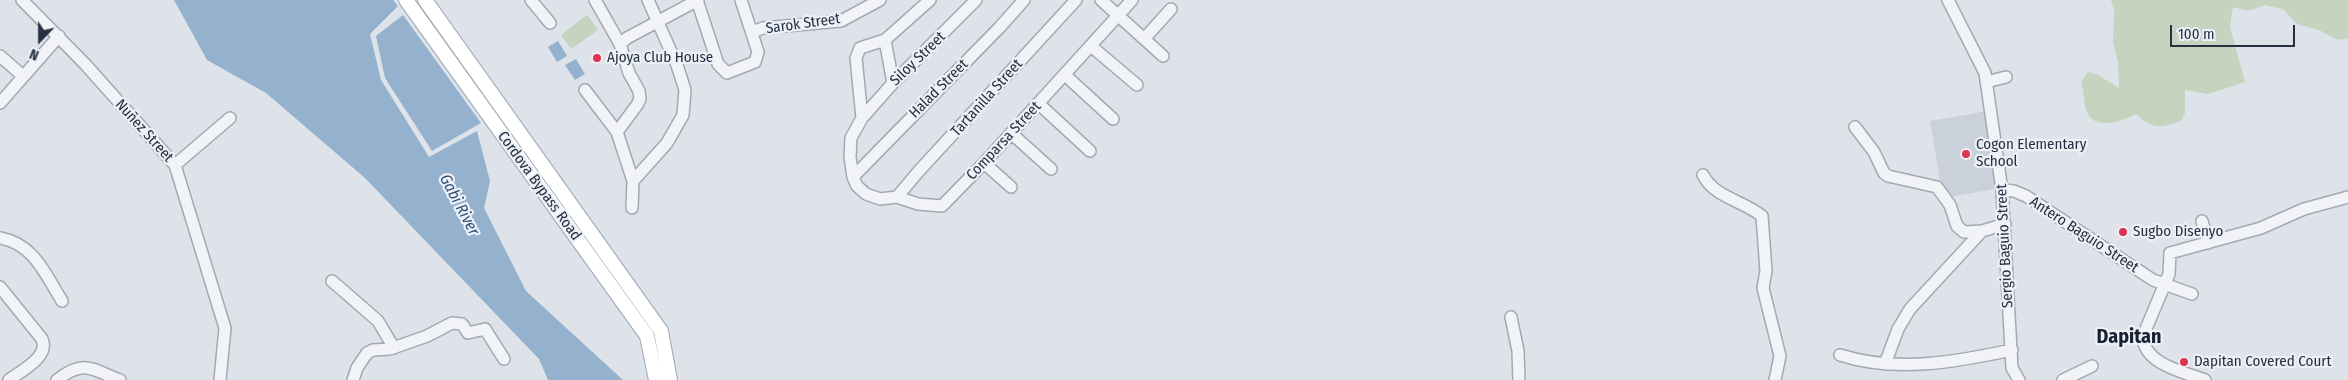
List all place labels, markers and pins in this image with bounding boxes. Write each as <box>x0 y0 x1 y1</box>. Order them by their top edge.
place label: Ajoya Club House <box>607 49 713 67</box>
marker: Ajoya Club House <box>591 52 603 64</box>
place label: Cogon Elementary School <box>1976 136 2086 171</box>
marker: Cogon Elementary School <box>1960 148 1972 160</box>
place label: Sugbo Disenyo <box>2133 223 2223 241</box>
marker: Sugbo Disenyo <box>2117 226 2129 238</box>
place label: Dapitan Covered Court <box>2194 353 2331 371</box>
marker: Dapitan Covered Court <box>2178 356 2190 368</box>

